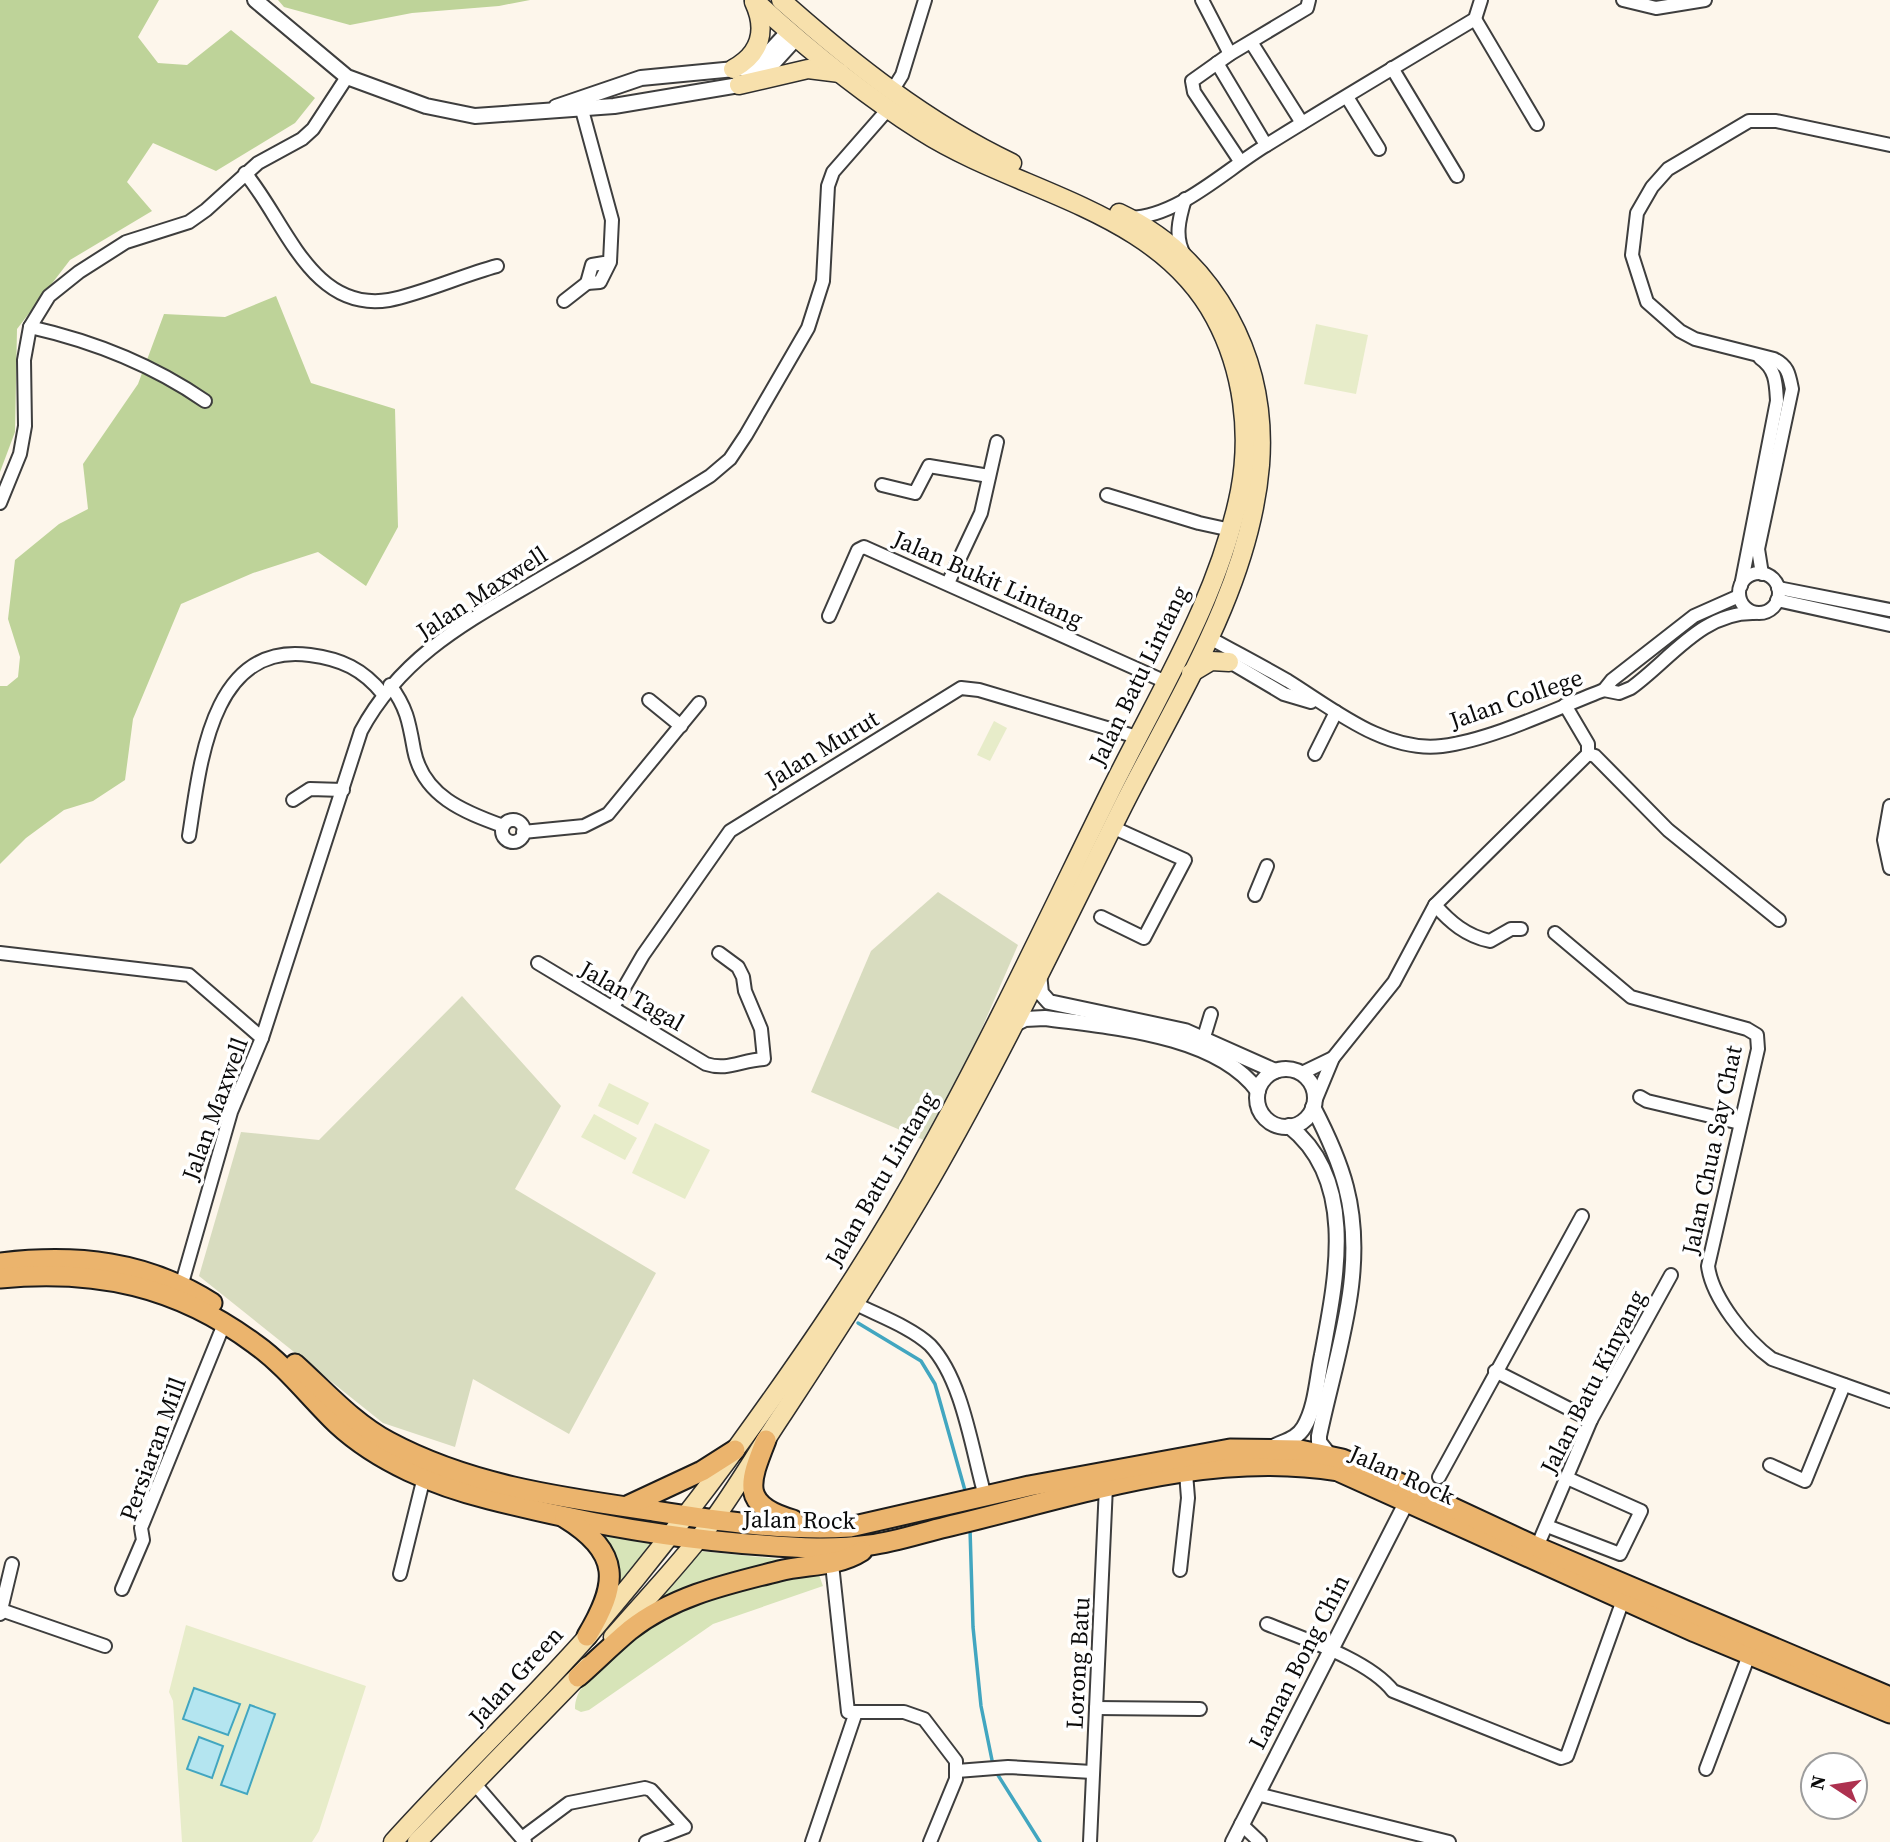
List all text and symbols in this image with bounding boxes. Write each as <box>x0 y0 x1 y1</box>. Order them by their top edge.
street label: Jalan Bukit Lintang <box>887 521 1088 635</box>
street label: Jalan Maxwell <box>409 538 554 648</box>
street label: Jalan Batu Lintang <box>1080 580 1197 773</box>
street label: Jalan College <box>1444 660 1587 737</box>
street label: Jalan Murut <box>758 702 885 796</box>
street label: Jalan Tagal <box>573 952 691 1039</box>
street label: Jalan Maxwell <box>173 1033 256 1186</box>
street label: Jalan Chua Say Chat <box>1673 1042 1750 1258</box>
street label: Jalan Batu Lintang <box>816 1085 944 1273</box>
street label: Jalan Batu Kinyang <box>1531 1284 1653 1480</box>
street label: Persiaran Mill <box>111 1372 194 1525</box>
street label: Jalan Rock <box>1343 1436 1461 1513</box>
street label: Jalan Rock <box>741 1502 857 1537</box>
street label: Laman Bong Chin <box>1240 1569 1357 1755</box>
street label: Lorong Batu <box>1058 1596 1097 1730</box>
street label: Jalan Green <box>460 1619 570 1733</box>
north arrow <box>1799 1751 1869 1821</box>
text: N <box>1803 1773 1832 1792</box>

